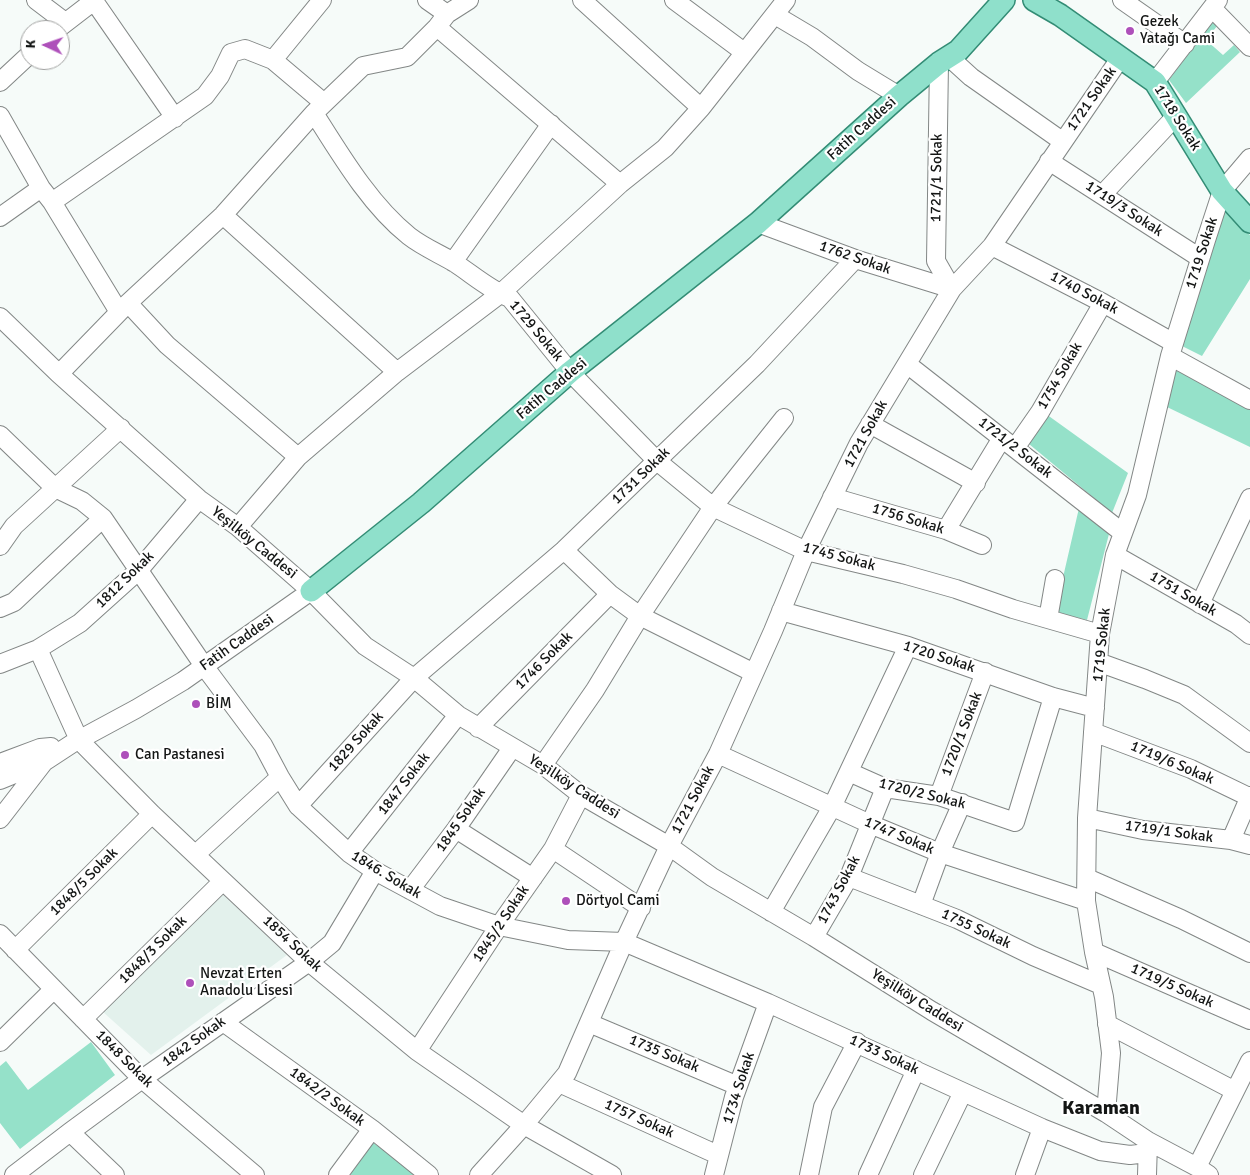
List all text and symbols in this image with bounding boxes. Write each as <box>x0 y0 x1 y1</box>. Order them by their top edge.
place label: Gezek Yatağı Cami <box>1140 13 1215 48</box>
north arrow <box>20 20 70 70</box>
marker: Gezek Yatağı Cami <box>1124 25 1136 37</box>
text: K <box>22 39 39 49</box>
street label: 1721 Sokak <box>1063 63 1121 135</box>
street label: 1718 Sokak <box>1150 82 1204 154</box>
street label: Fatih Caddesi <box>824 93 900 165</box>
street label: 1721/1 Sokak <box>927 133 947 223</box>
street label: 1719/3 Sokak <box>1082 177 1166 241</box>
street label: 1719 Sokak <box>1182 215 1222 291</box>
street label: 1762 Sokak <box>817 237 893 279</box>
street label: 1740 Sokak <box>1047 268 1121 318</box>
street label: 1729 Sokak <box>505 297 567 365</box>
street label: 1754 Sokak <box>1034 339 1086 413</box>
street label: Fatih Caddesi <box>513 354 591 424</box>
street label: 1721 Sokak <box>840 397 892 471</box>
street label: 1721/2 Sokak <box>974 414 1056 482</box>
street label: 1731 Sokak <box>608 444 674 508</box>
street label: 1756 Sokak <box>870 500 946 538</box>
street label: Yeşilköy Caddesi <box>208 503 300 583</box>
street label: 1745 Sokak <box>801 539 877 575</box>
street label: 1812 Sokak <box>92 548 158 612</box>
street label: 1751 Sokak <box>1146 568 1220 620</box>
street label: 1719 Sokak <box>1089 607 1115 683</box>
street label: Fatih Caddesi <box>197 611 277 675</box>
street label: 1746 Sokak <box>511 628 577 694</box>
street label: 1720 Sokak <box>901 637 977 677</box>
street label: 1720/1 Sokak <box>938 689 986 779</box>
place label: BİM <box>206 695 232 713</box>
marker: BİM <box>190 698 202 710</box>
street label: 1829 Sokak <box>324 708 388 776</box>
street label: 1719/6 Sokak <box>1128 737 1216 789</box>
place label: Can Pastanesi <box>135 746 225 764</box>
marker: Can Pastanesi <box>119 749 131 761</box>
street label: 1847 Sokak <box>374 749 434 819</box>
street label: Yeşilköy Caddesi <box>525 751 623 823</box>
street label: 1721 Sokak <box>668 763 718 837</box>
street label: 1720/2 Sokak <box>877 775 967 813</box>
street label: 1845 Sokak <box>432 784 490 856</box>
street label: 1747 Sokak <box>861 813 937 859</box>
street label: 1719/1 Sokak <box>1124 817 1214 847</box>
street label: 1848/5 Sokak <box>46 844 122 920</box>
street label: 1846. Sokak <box>348 847 424 903</box>
street label: 1743 Sokak <box>814 853 864 927</box>
street label: 1845/2 Sokak <box>469 882 533 966</box>
place label: Dörtyol Cami <box>576 892 660 910</box>
marker: Dörtyol Cami <box>560 895 572 907</box>
street label: 1755 Sokak <box>938 905 1014 953</box>
street label: 1848/3 Sokak <box>115 912 191 988</box>
street label: 1854 Sokak <box>259 912 325 976</box>
street label: 1719/5 Sokak <box>1128 960 1216 1012</box>
place label: Nevzat Erten Anadolu Lisesi <box>200 965 293 1000</box>
street label: Yeşilköy Caddesi <box>868 966 966 1036</box>
marker: Nevzat Erten Anadolu Lisesi <box>184 977 196 989</box>
street label: 1842 Sokak <box>159 1013 229 1071</box>
street label: 1848 Sokak <box>91 1026 157 1092</box>
street label: 1735 Sokak <box>626 1031 702 1077</box>
street label: 1733 Sokak <box>846 1031 922 1079</box>
street label: 1734 Sokak <box>719 1050 759 1126</box>
street label: 1842/2 Sokak <box>286 1064 368 1130</box>
street label: 1757 Sokak <box>601 1096 677 1142</box>
district label: Karaman <box>1062 1097 1140 1121</box>

